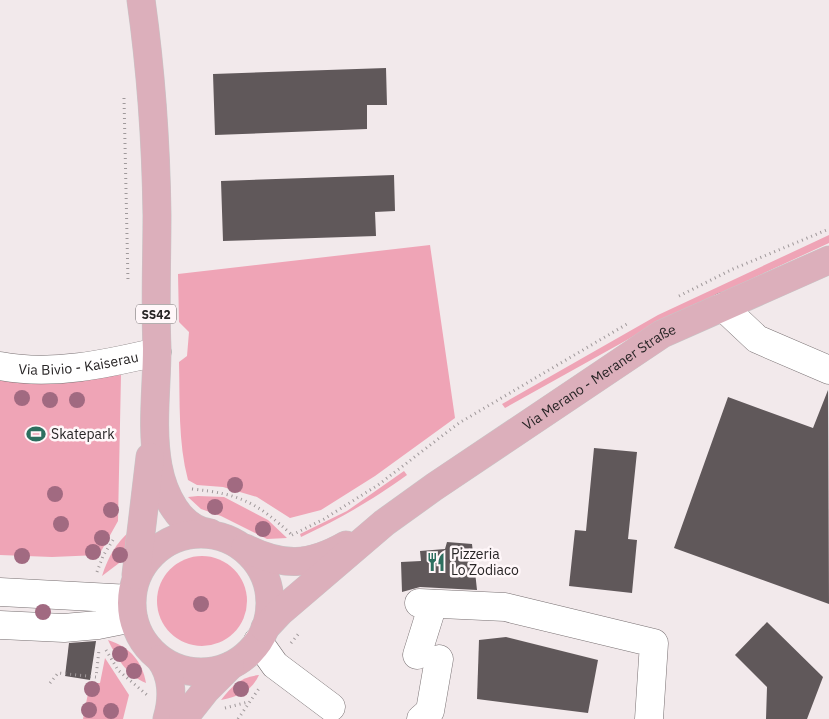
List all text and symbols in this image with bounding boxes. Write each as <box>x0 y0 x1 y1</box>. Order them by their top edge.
road number: SS42 <box>136 304 176 324</box>
street label: Via Merano - Meraner Straße <box>519 320 679 434</box>
street label: Via Bivio - Kaiserau <box>18 348 140 379</box>
sports icon: Skatepark <box>25 423 47 445</box>
place label: Skatepark <box>51 425 115 443</box>
place label: Pizzeria Lo Zodiaco <box>451 545 519 579</box>
restaurant icon: Pizzeria Lo Zodiaco <box>425 551 447 573</box>

